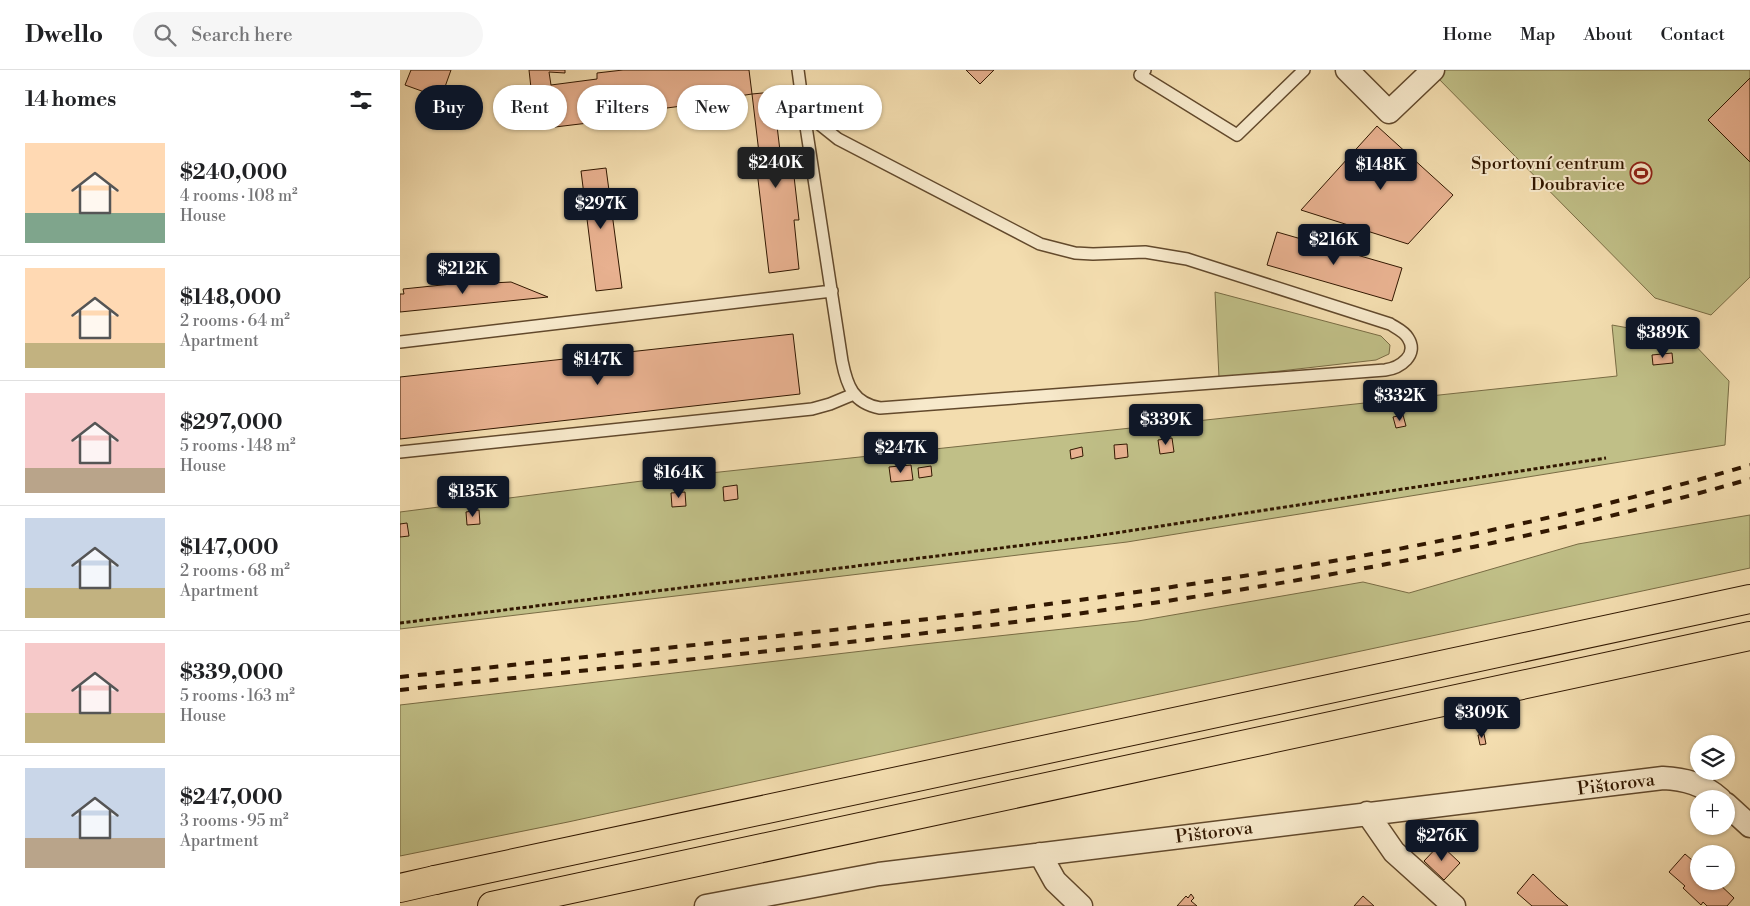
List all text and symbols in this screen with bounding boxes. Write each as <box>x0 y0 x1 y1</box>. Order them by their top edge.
search box <box>133 12 483 57</box>
text: Dwello <box>25 20 103 50</box>
icon: search <box>151 21 179 49</box>
text: Search here <box>191 23 293 47</box>
text: Home <box>1443 23 1492 46</box>
text: Map <box>1520 23 1556 46</box>
text: About <box>1584 23 1633 46</box>
text: Contact <box>1661 23 1725 46</box>
chip: Buy <box>415 85 483 130</box>
chip: Rent <box>493 85 567 130</box>
chip: Filters <box>577 85 667 130</box>
chip: New <box>677 85 748 130</box>
chip: Apartment <box>758 85 882 130</box>
icon: filters <box>347 86 375 114</box>
text: 14 homes <box>25 87 116 113</box>
pin: $240K <box>741 146 811 189</box>
pin: $148K <box>1346 148 1416 191</box>
place label: Sportovní centrum Doubravice <box>1471 152 1625 196</box>
text: $240K <box>749 153 803 173</box>
text: $148K <box>1356 155 1406 175</box>
text: $240,000 <box>180 160 287 186</box>
sports icon: Sportovní centrum Doubravice <box>1629 161 1653 185</box>
icon: home <box>65 163 125 223</box>
text: 4 rooms · 108 m² <box>180 186 298 206</box>
pin: $297K <box>566 188 636 230</box>
text: $297K <box>575 194 627 214</box>
text: House <box>180 206 226 226</box>
pin: $216K <box>1299 224 1369 266</box>
text: $216K <box>1309 230 1359 250</box>
pin: $212K <box>428 252 498 295</box>
text: $212K <box>438 259 488 279</box>
text: $148,000 <box>180 285 281 311</box>
icon: home <box>65 288 125 348</box>
text: 2 rooms · 64 m² <box>180 311 290 331</box>
pin: $389K <box>1628 316 1698 359</box>
text: $389K <box>1637 323 1689 343</box>
text: Apartment <box>180 331 259 351</box>
pin: $147K <box>563 344 633 386</box>
text: $147K <box>574 350 622 370</box>
pin: $332K <box>1365 380 1435 422</box>
text: $332K <box>1374 386 1426 406</box>
pin: $339K <box>1131 404 1201 446</box>
text: $297,000 <box>180 410 282 436</box>
text: $339K <box>1140 410 1192 430</box>
icon: home <box>65 413 125 473</box>
pin: $247K <box>866 432 936 474</box>
text: 5 rooms · 148 m² <box>180 436 296 456</box>
text: $247K <box>875 438 927 458</box>
text: House <box>180 456 226 476</box>
pin: $164K <box>644 456 714 499</box>
text: $164K <box>654 463 704 483</box>
pin: $135K <box>438 476 508 518</box>
text: $135K <box>448 482 498 502</box>
text: $147,000 <box>180 535 278 561</box>
icon: home <box>65 538 125 598</box>
text: 2 rooms · 68 m² <box>180 561 290 581</box>
text: Apartment <box>180 581 259 601</box>
text: $339,000 <box>180 660 283 686</box>
icon: home <box>65 663 125 723</box>
text: 5 rooms · 163 m² <box>180 686 295 706</box>
pin: $309K <box>1447 696 1517 739</box>
text: $309K <box>1455 703 1509 723</box>
text: House <box>180 706 226 726</box>
map controls <box>1690 735 1735 890</box>
button: layers <box>1690 735 1735 780</box>
street label: Pištorova <box>1576 768 1657 801</box>
text: $247,000 <box>180 785 283 811</box>
icon: home <box>65 788 125 848</box>
button: + <box>1690 790 1735 835</box>
text: 3 rooms · 95 m² <box>180 811 289 831</box>
street label: Pištorova <box>1174 816 1255 849</box>
pin: $276K <box>1407 820 1477 862</box>
text: $276K <box>1416 826 1468 846</box>
text: Apartment <box>180 831 259 851</box>
button: − <box>1690 845 1735 890</box>

